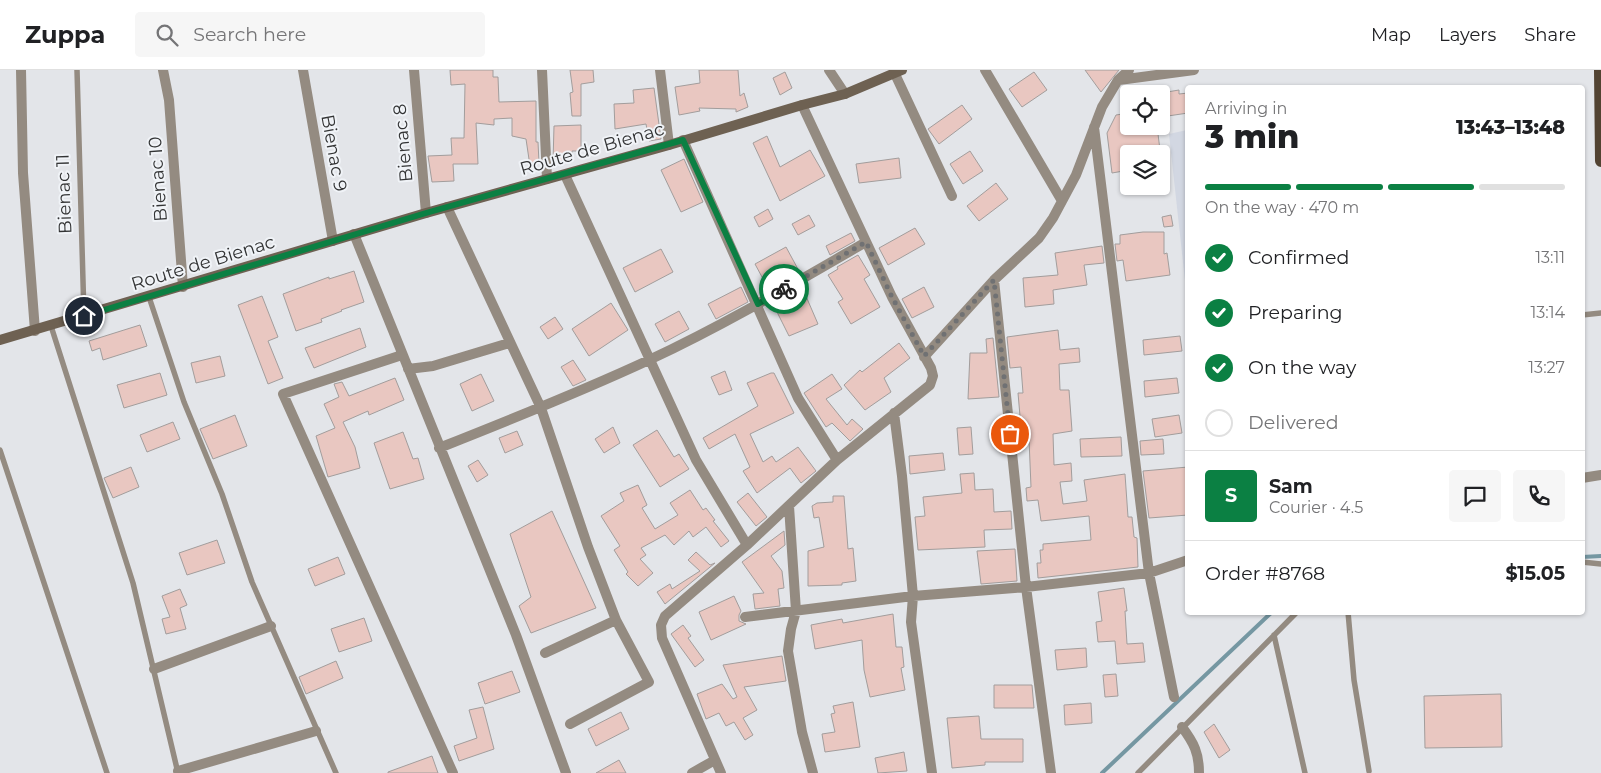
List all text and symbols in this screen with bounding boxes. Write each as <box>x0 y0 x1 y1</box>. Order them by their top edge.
search box <box>135 12 485 57</box>
text: Zuppa <box>25 20 105 49</box>
icon: search <box>153 21 181 49</box>
text: Search here <box>193 23 306 46</box>
text: Map <box>1371 24 1411 46</box>
text: Layers <box>1439 24 1496 46</box>
text: Share <box>1524 24 1576 46</box>
map controls <box>1120 85 1170 195</box>
button: locate <box>1120 85 1170 135</box>
text: Arriving in <box>1205 99 1287 118</box>
street label: Bienac 8 <box>389 103 417 183</box>
street label: Bienac 9 <box>316 113 352 193</box>
text: 13:43–13:48 <box>1456 116 1565 139</box>
text: 3 min <box>1205 117 1299 156</box>
street label: Route de Bienac <box>517 118 667 180</box>
street label: Bienac 10 <box>144 136 172 222</box>
button: layers <box>1120 145 1170 195</box>
street label: Bienac 11 <box>52 154 76 234</box>
text: On the way · 470 m <box>1205 198 1359 217</box>
street label: Route de Bienac <box>129 231 277 295</box>
icon: check <box>1205 244 1233 272</box>
text: Confirmed <box>1248 246 1349 269</box>
text: 13:11 <box>1535 248 1565 267</box>
courier <box>759 264 809 314</box>
icon: bike <box>770 275 798 303</box>
pin <box>63 295 105 337</box>
icon: check <box>1205 299 1233 327</box>
text: Preparing <box>1248 301 1343 324</box>
icon: home <box>70 302 98 330</box>
text: 13:14 <box>1530 303 1565 322</box>
icon: check <box>1205 354 1233 382</box>
text: On the way <box>1248 356 1356 379</box>
text: 13:27 <box>1528 358 1565 377</box>
text: Delivered <box>1248 411 1339 434</box>
pin <box>989 413 1031 455</box>
icon: bag <box>996 420 1024 448</box>
button: chat <box>1449 470 1501 522</box>
button: phone <box>1513 470 1565 522</box>
text: Sam <box>1269 475 1313 498</box>
text: S <box>1225 484 1237 507</box>
text: Courier · 4.5 <box>1269 498 1363 517</box>
text: Order #8768 <box>1205 562 1325 585</box>
text: $15.05 <box>1505 562 1565 585</box>

